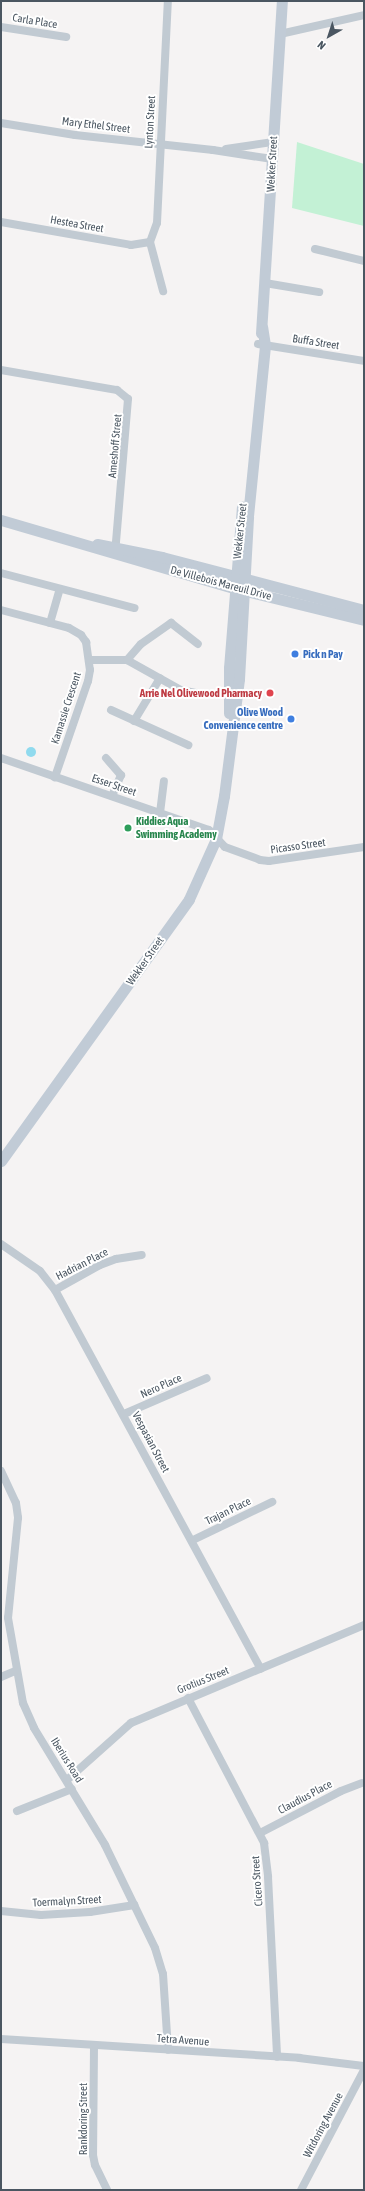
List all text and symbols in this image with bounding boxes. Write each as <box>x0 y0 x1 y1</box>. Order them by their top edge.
street label: Carla Place <box>12 11 58 31</box>
north arrow <box>309 16 349 56</box>
text: N <box>315 39 328 52</box>
street label: Lynton Street <box>142 95 158 149</box>
street label: Mary Ethel Street <box>61 114 131 136</box>
street label: Wekker Street <box>264 136 280 192</box>
street label: Hestea Street <box>49 213 105 235</box>
street label: Buffa Street <box>292 332 340 352</box>
street label: Ameshoff Street <box>106 413 124 479</box>
street label: Wekker Street <box>231 502 249 560</box>
street label: De Villebois Mareuil Drive <box>169 563 273 603</box>
place label: Pick n Pay <box>303 647 343 661</box>
marker: Pick n Pay <box>290 649 300 659</box>
street label: Kamassie Crescent <box>48 670 84 746</box>
place label: Arrie Nel Olivewood Pharmacy <box>140 686 262 700</box>
marker: Arrie Nel Olivewood Pharmacy <box>265 688 275 698</box>
place label: Olive Wood Convenience centre <box>204 706 283 732</box>
marker: Olive Wood Convenience centre <box>286 714 296 724</box>
street label: Esser Street <box>90 771 138 799</box>
place label: Kiddies Aqua Swimming Academy <box>136 815 217 841</box>
marker: Kiddies Aqua Swimming Academy <box>123 823 133 833</box>
street label: Picasso Street <box>270 836 326 856</box>
street label: Wekker Street <box>124 934 166 988</box>
street label: Hadrian Place <box>54 1245 110 1283</box>
street label: Nero Place <box>138 1371 184 1401</box>
street label: Vespasian Street <box>129 1409 173 1475</box>
street label: Trajan Place <box>203 1494 253 1528</box>
street label: Grotius Street <box>175 1664 231 1696</box>
street label: Iberius Road <box>48 1735 86 1785</box>
street label: Claudius Place <box>276 1777 334 1817</box>
street label: Cicero Street <box>249 1855 265 1907</box>
street label: Toermalyn Street <box>32 1893 102 1909</box>
street label: Tetra Avenue <box>156 2032 210 2048</box>
street label: Rankdoring Street <box>76 2083 90 2155</box>
street label: Witdoring Avenue <box>300 2090 346 2160</box>

